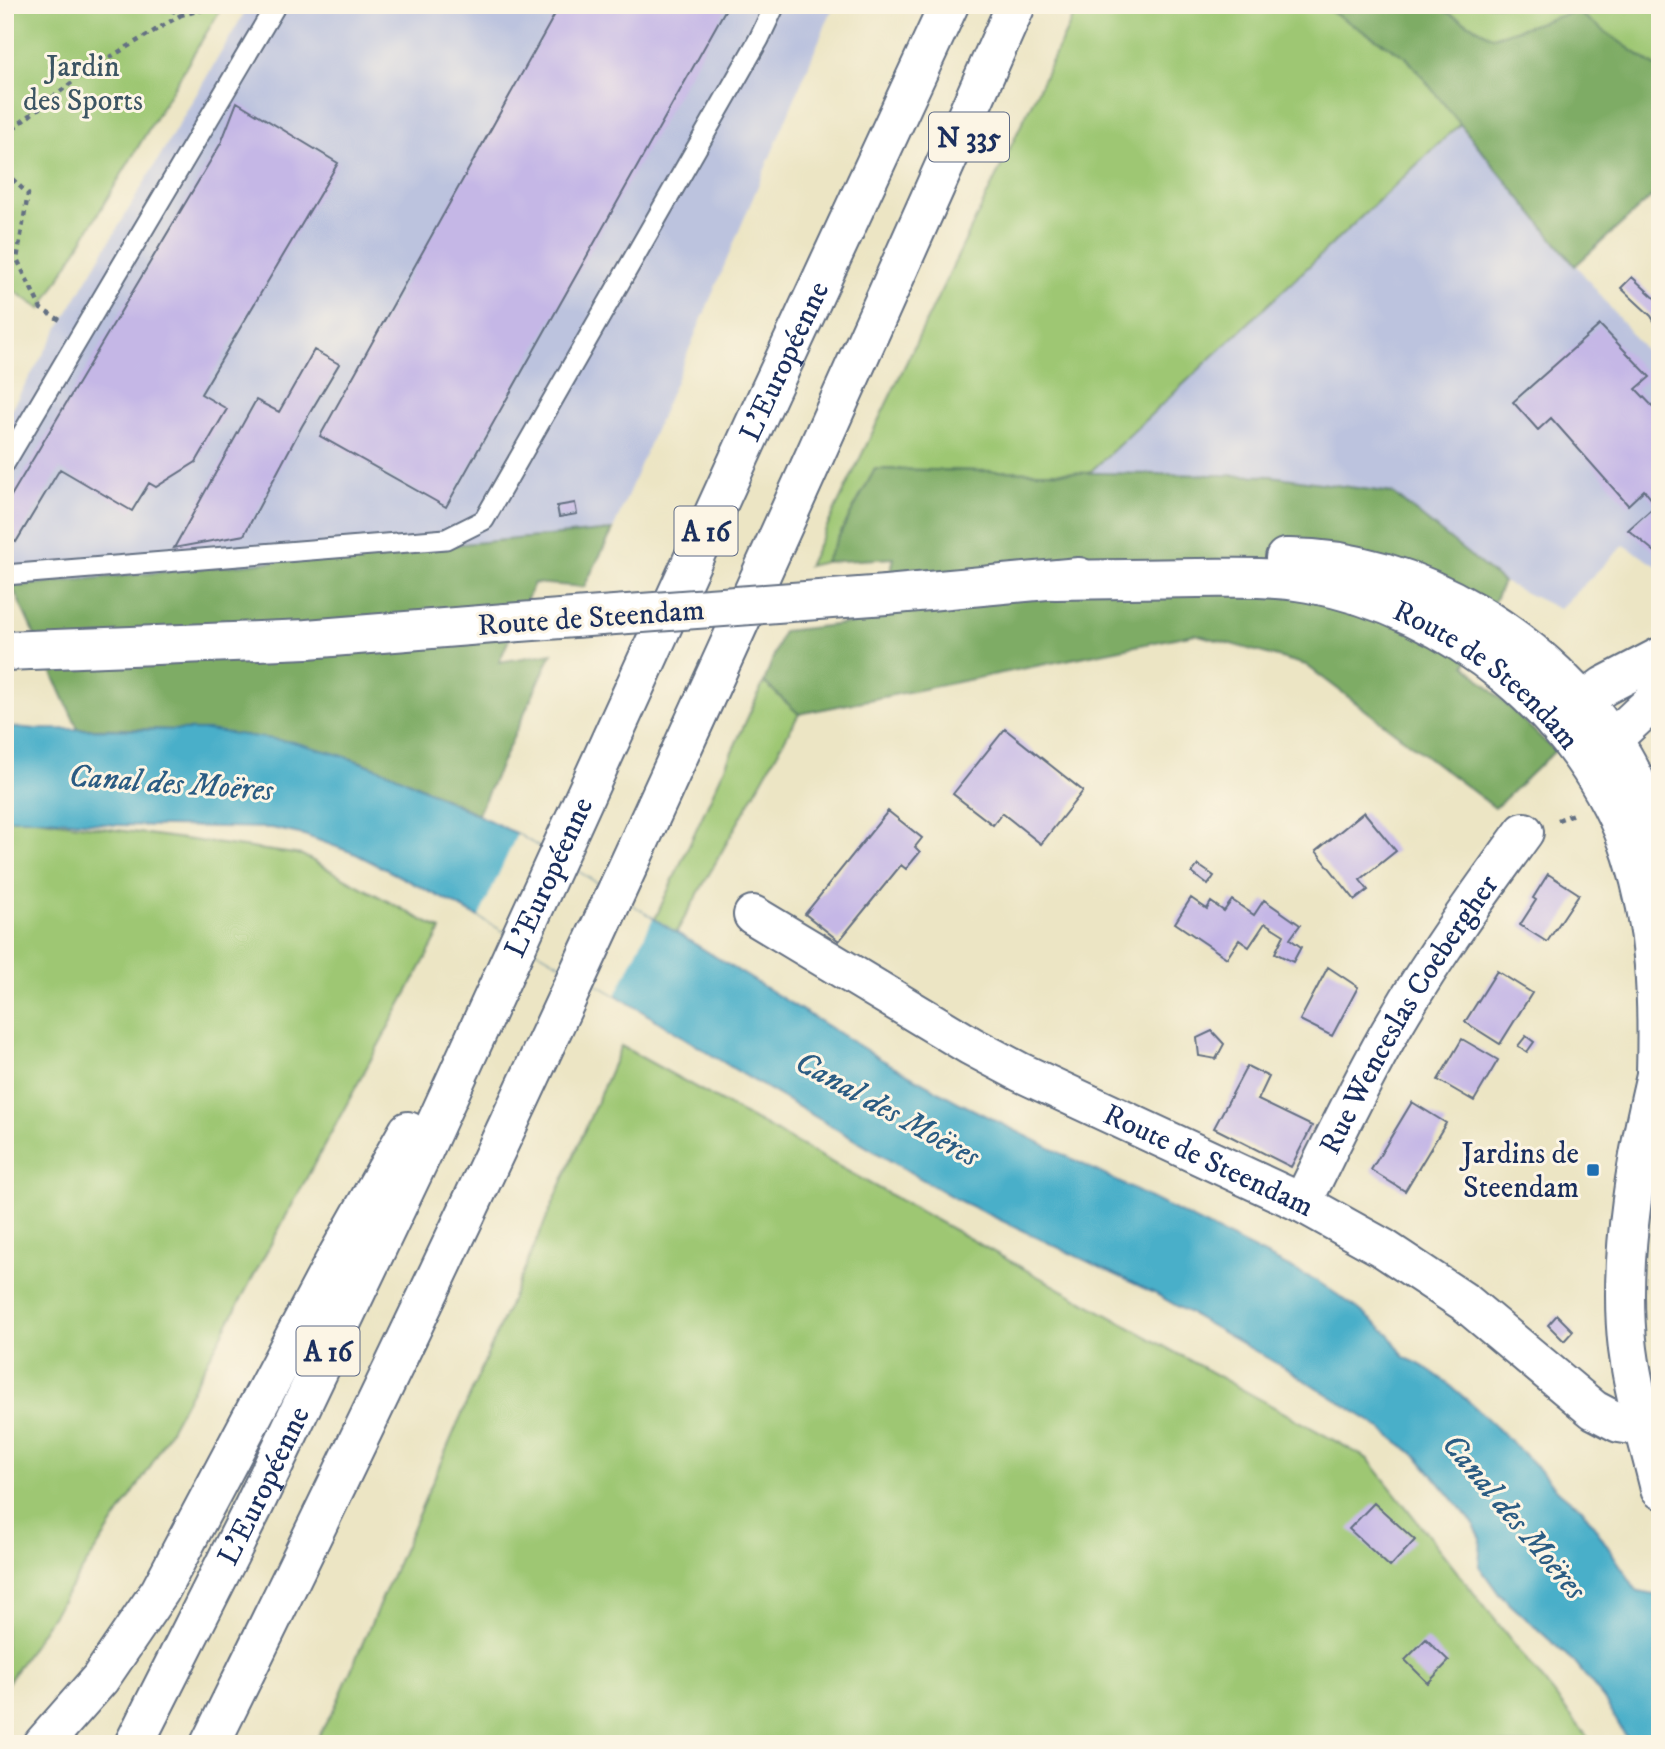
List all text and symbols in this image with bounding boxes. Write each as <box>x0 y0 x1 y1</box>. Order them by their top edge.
park label: Jardin des Sports <box>23 49 143 120</box>
road number: N 335 <box>929 113 1009 162</box>
street label: L'Européenne <box>732 276 838 448</box>
road number: A 16 <box>674 506 738 556</box>
street label: Route de Steendam <box>476 592 706 645</box>
street label: Route de Steendam <box>1387 593 1587 758</box>
water label: Canal des Moëres <box>67 757 276 811</box>
street label: L'Européenne <box>497 792 602 964</box>
street label: Rue Wenceslas Coebergher <box>1312 868 1507 1161</box>
water label: Canal des Moëres <box>788 1043 987 1178</box>
street label: Route de Steendam <box>1097 1096 1319 1226</box>
place label: Jardins de Steendam <box>1459 1136 1579 1207</box>
marker: Jardins de Steendam <box>1585 1162 1601 1178</box>
road number: A 16 <box>296 1326 360 1376</box>
street label: L'Européenne <box>210 1401 319 1572</box>
water label: Canal des Moëres <box>1432 1426 1595 1610</box>

